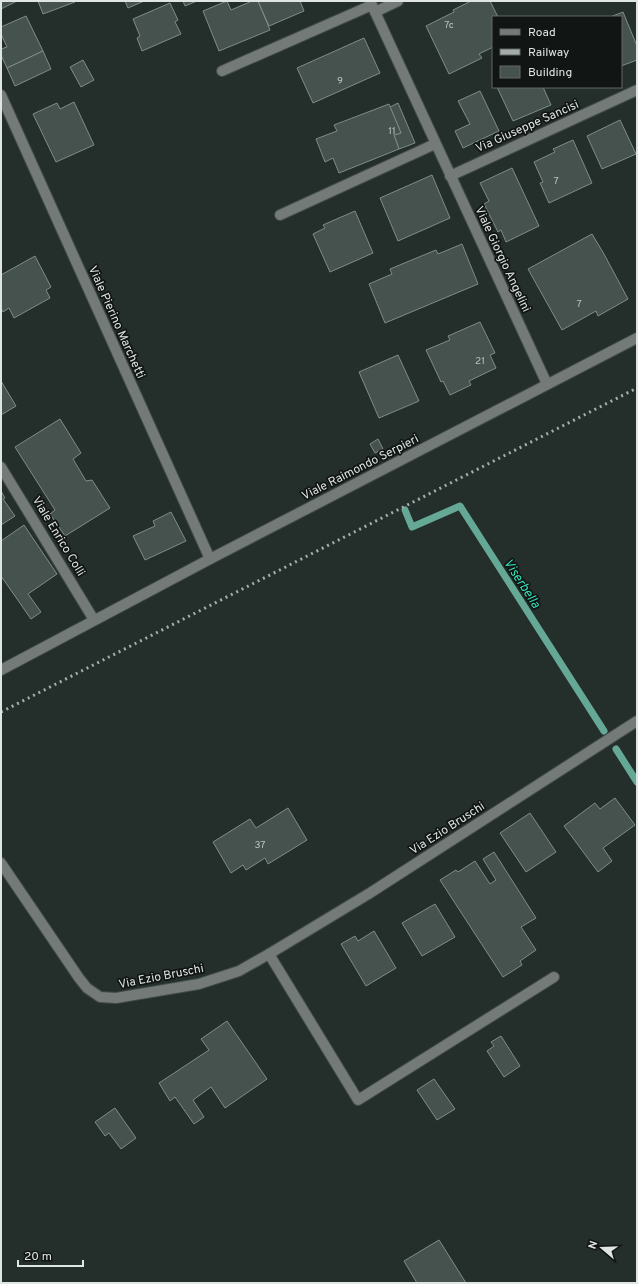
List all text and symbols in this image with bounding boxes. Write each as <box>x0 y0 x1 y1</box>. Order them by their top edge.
legend <box>492 16 622 88</box>
house number: 7c <box>444 19 454 32</box>
text: Road <box>528 25 556 41</box>
text: Railway <box>528 45 569 61</box>
text: Building <box>528 65 572 81</box>
house number: 9 <box>337 75 343 88</box>
street label: Via Giuseppe Sancisi <box>473 97 582 157</box>
house number: 11 <box>388 125 396 138</box>
house number: 7 <box>553 175 559 188</box>
street label: Viale Giorgio Angelini <box>471 204 534 315</box>
street label: Viale Pierino Marchetti <box>84 263 148 381</box>
house number: 7 <box>576 298 582 311</box>
house number: 21 <box>475 355 485 368</box>
street label: Viale Raimondo Serpieri <box>299 431 422 504</box>
street label: Viale Enrico Colli <box>28 493 88 580</box>
water label: Viserbella <box>499 556 543 612</box>
street label: Via Ezio Bruschi <box>407 799 488 859</box>
house number: 37 <box>254 839 266 852</box>
street label: Via Ezio Bruschi <box>117 961 205 993</box>
north arrow <box>582 1228 622 1268</box>
text: N <box>586 1239 601 1251</box>
scale bar <box>18 1242 83 1268</box>
text: 20 m <box>24 1249 52 1265</box>

